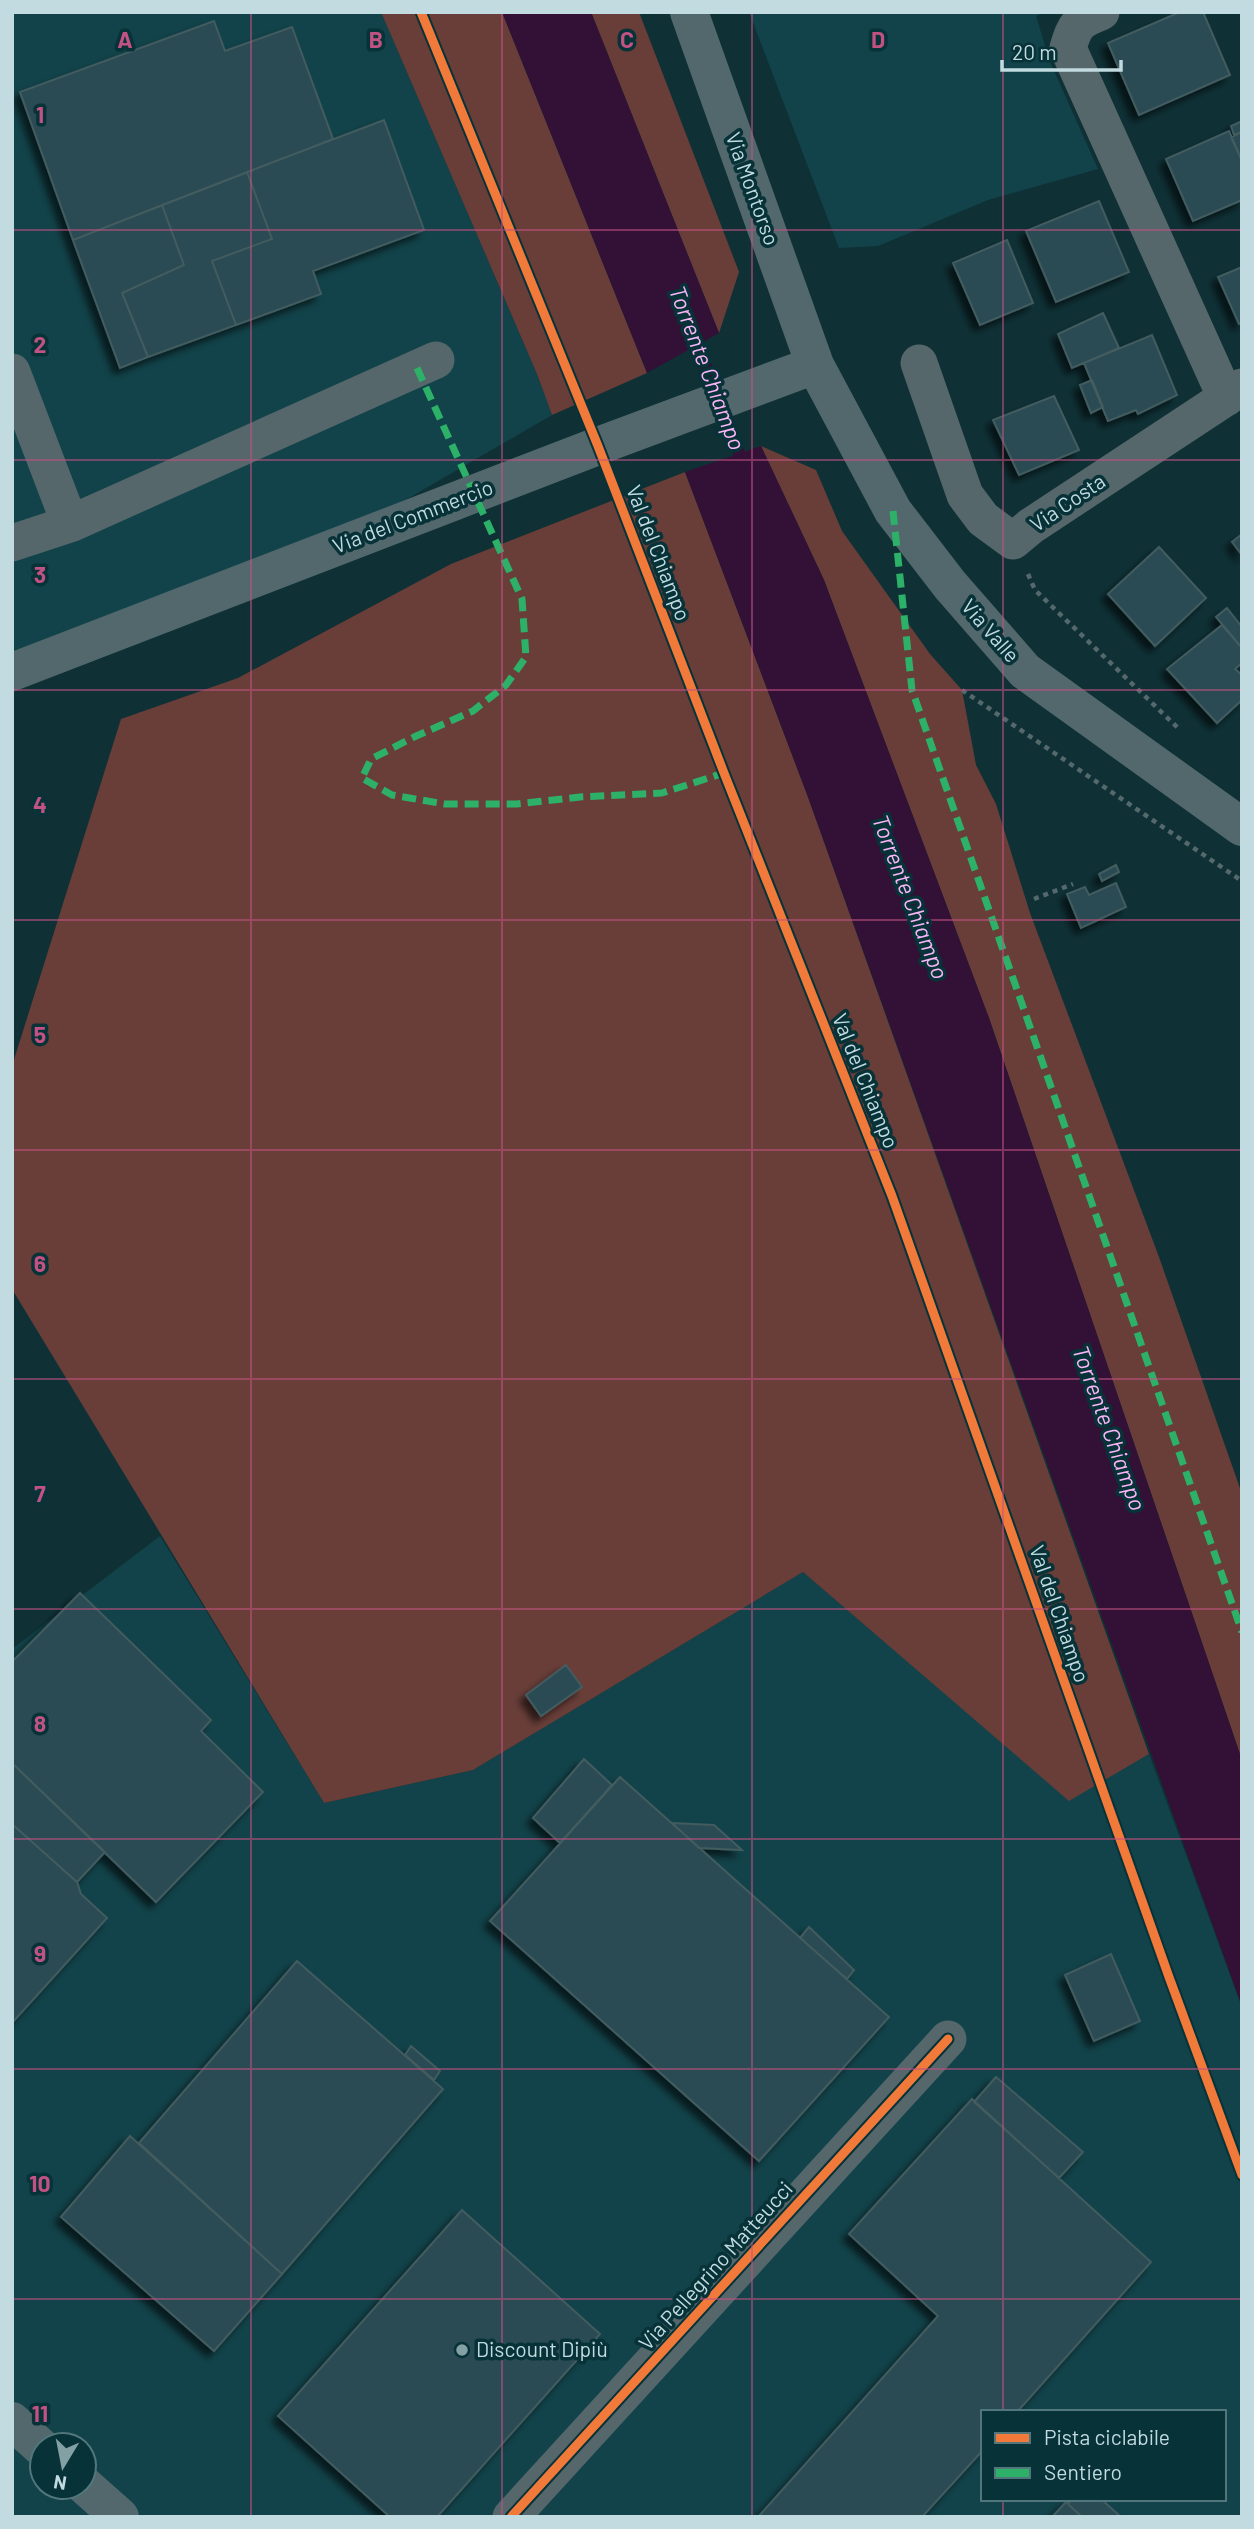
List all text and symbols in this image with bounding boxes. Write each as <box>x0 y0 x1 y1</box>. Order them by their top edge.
text: A <box>117 25 133 53</box>
text: B <box>369 25 383 53</box>
text: C <box>620 25 634 53</box>
text: D <box>871 25 885 53</box>
scale bar <box>1002 28 1121 72</box>
text: 20 m <box>1012 39 1057 64</box>
text: 1 <box>36 100 44 128</box>
street label: Via Montorso <box>721 129 785 248</box>
water label: Torrente Chiampo <box>664 282 752 454</box>
text: 2 <box>34 330 46 358</box>
street label: Via Costa <box>1025 468 1110 536</box>
street label: Via del Commercio <box>329 474 496 558</box>
street label: Val del Chiampo <box>622 481 697 624</box>
text: 3 <box>34 560 46 588</box>
street label: Via Valle <box>957 593 1025 667</box>
text: 4 <box>33 790 47 818</box>
water label: Torrente Chiampo <box>867 811 955 983</box>
street label: Val del Chiampo <box>828 1009 905 1152</box>
text: 5 <box>34 1020 46 1048</box>
text: 6 <box>34 1249 46 1277</box>
water label: Torrente Chiampo <box>1067 1341 1153 1514</box>
text: 7 <box>34 1479 46 1507</box>
street label: Val del Chiampo <box>1025 1542 1096 1685</box>
text: 8 <box>34 1709 46 1737</box>
text: 9 <box>34 1939 46 1967</box>
text: 10 <box>29 2169 51 2197</box>
street label: Via Pellegrino Matteucci <box>633 2176 797 2354</box>
place label: Discount Dipiù <box>476 2336 608 2361</box>
marker: Discount Dipiù <box>454 2342 470 2358</box>
text: 11 <box>32 2399 48 2427</box>
legend <box>981 2410 1226 2501</box>
text: Pista ciclabile <box>1044 2424 1170 2449</box>
north arrow <box>28 2431 98 2501</box>
text: Sentiero <box>1044 2459 1122 2484</box>
text: N <box>52 2471 68 2496</box>

